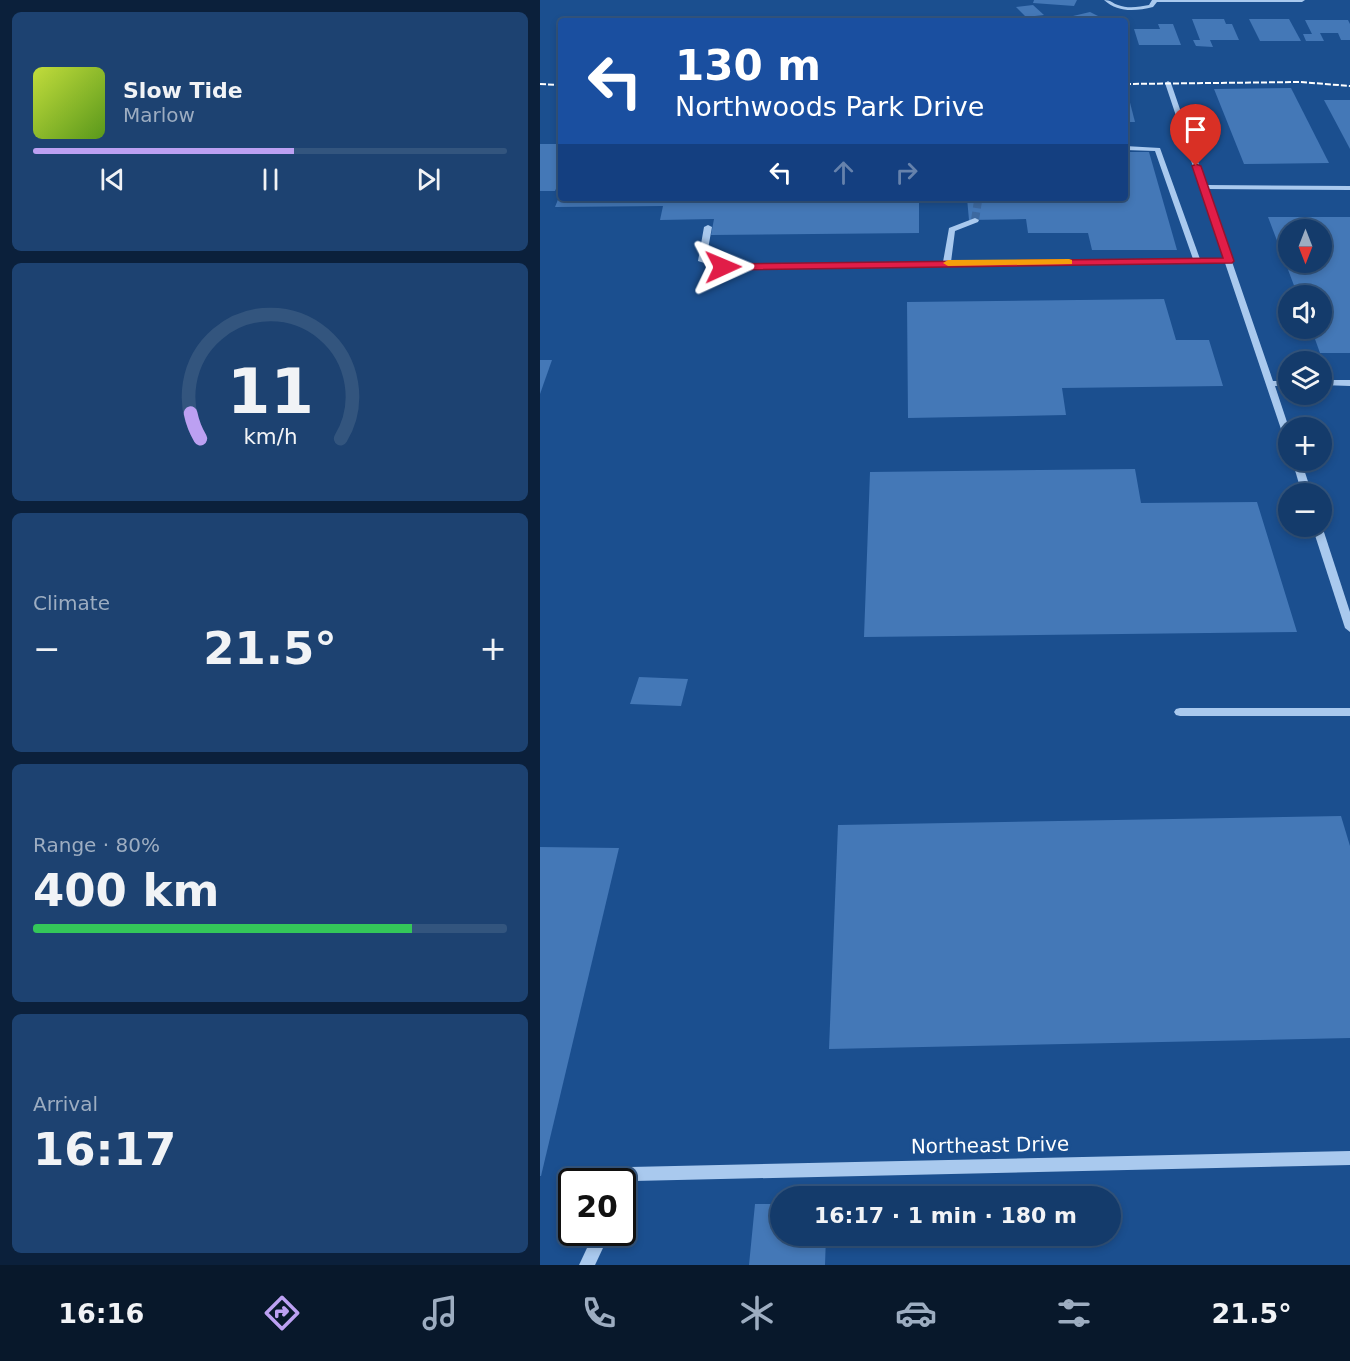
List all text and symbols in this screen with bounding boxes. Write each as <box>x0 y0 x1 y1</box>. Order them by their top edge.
text: 130 m <box>675 41 821 90</box>
icon: left <box>576 42 654 120</box>
text: Slow Tide <box>123 78 243 103</box>
text: Northwoods Park Drive <box>675 91 984 122</box>
text: Marlow <box>123 103 195 127</box>
pin <box>1170 104 1221 166</box>
icon: arrive <box>1179 113 1212 146</box>
icon: left <box>764 156 797 189</box>
icon: ahead <box>827 156 860 189</box>
icon: right <box>890 156 923 189</box>
icon: previous <box>96 163 129 196</box>
icon: pause <box>254 163 287 196</box>
icon: next <box>412 163 445 196</box>
north arrow <box>1278 219 1332 273</box>
map controls <box>1278 219 1332 537</box>
position arrow <box>691 235 755 299</box>
button: sound <box>1278 285 1332 339</box>
button: layers <box>1278 351 1332 405</box>
text: 11 <box>227 355 313 428</box>
button: + <box>1278 417 1332 471</box>
text: km/h <box>243 424 297 449</box>
button: − <box>1278 483 1332 537</box>
text: Climate <box>33 591 110 615</box>
text: 21.5° <box>203 622 337 675</box>
text: − <box>33 629 61 668</box>
text: + <box>479 629 507 668</box>
text: Range · 80% <box>33 833 160 857</box>
text: 400 km <box>33 864 219 917</box>
text: Arrival <box>33 1092 98 1116</box>
text: 16:17 <box>33 1123 176 1176</box>
street label: Northeast Drive <box>911 1132 1069 1158</box>
speed limit sign: 20 <box>558 1168 636 1246</box>
text: 16:17 · 1 min · 180 m <box>814 1203 1077 1228</box>
icon: directions <box>261 1292 303 1334</box>
icon: music <box>419 1292 461 1334</box>
icon: phone <box>578 1292 620 1334</box>
icon: climate <box>736 1292 778 1334</box>
icon: car <box>895 1292 937 1334</box>
icon: filters <box>1053 1292 1095 1334</box>
text: 16:16 <box>58 1298 144 1329</box>
text: 21.5° <box>1212 1298 1292 1329</box>

